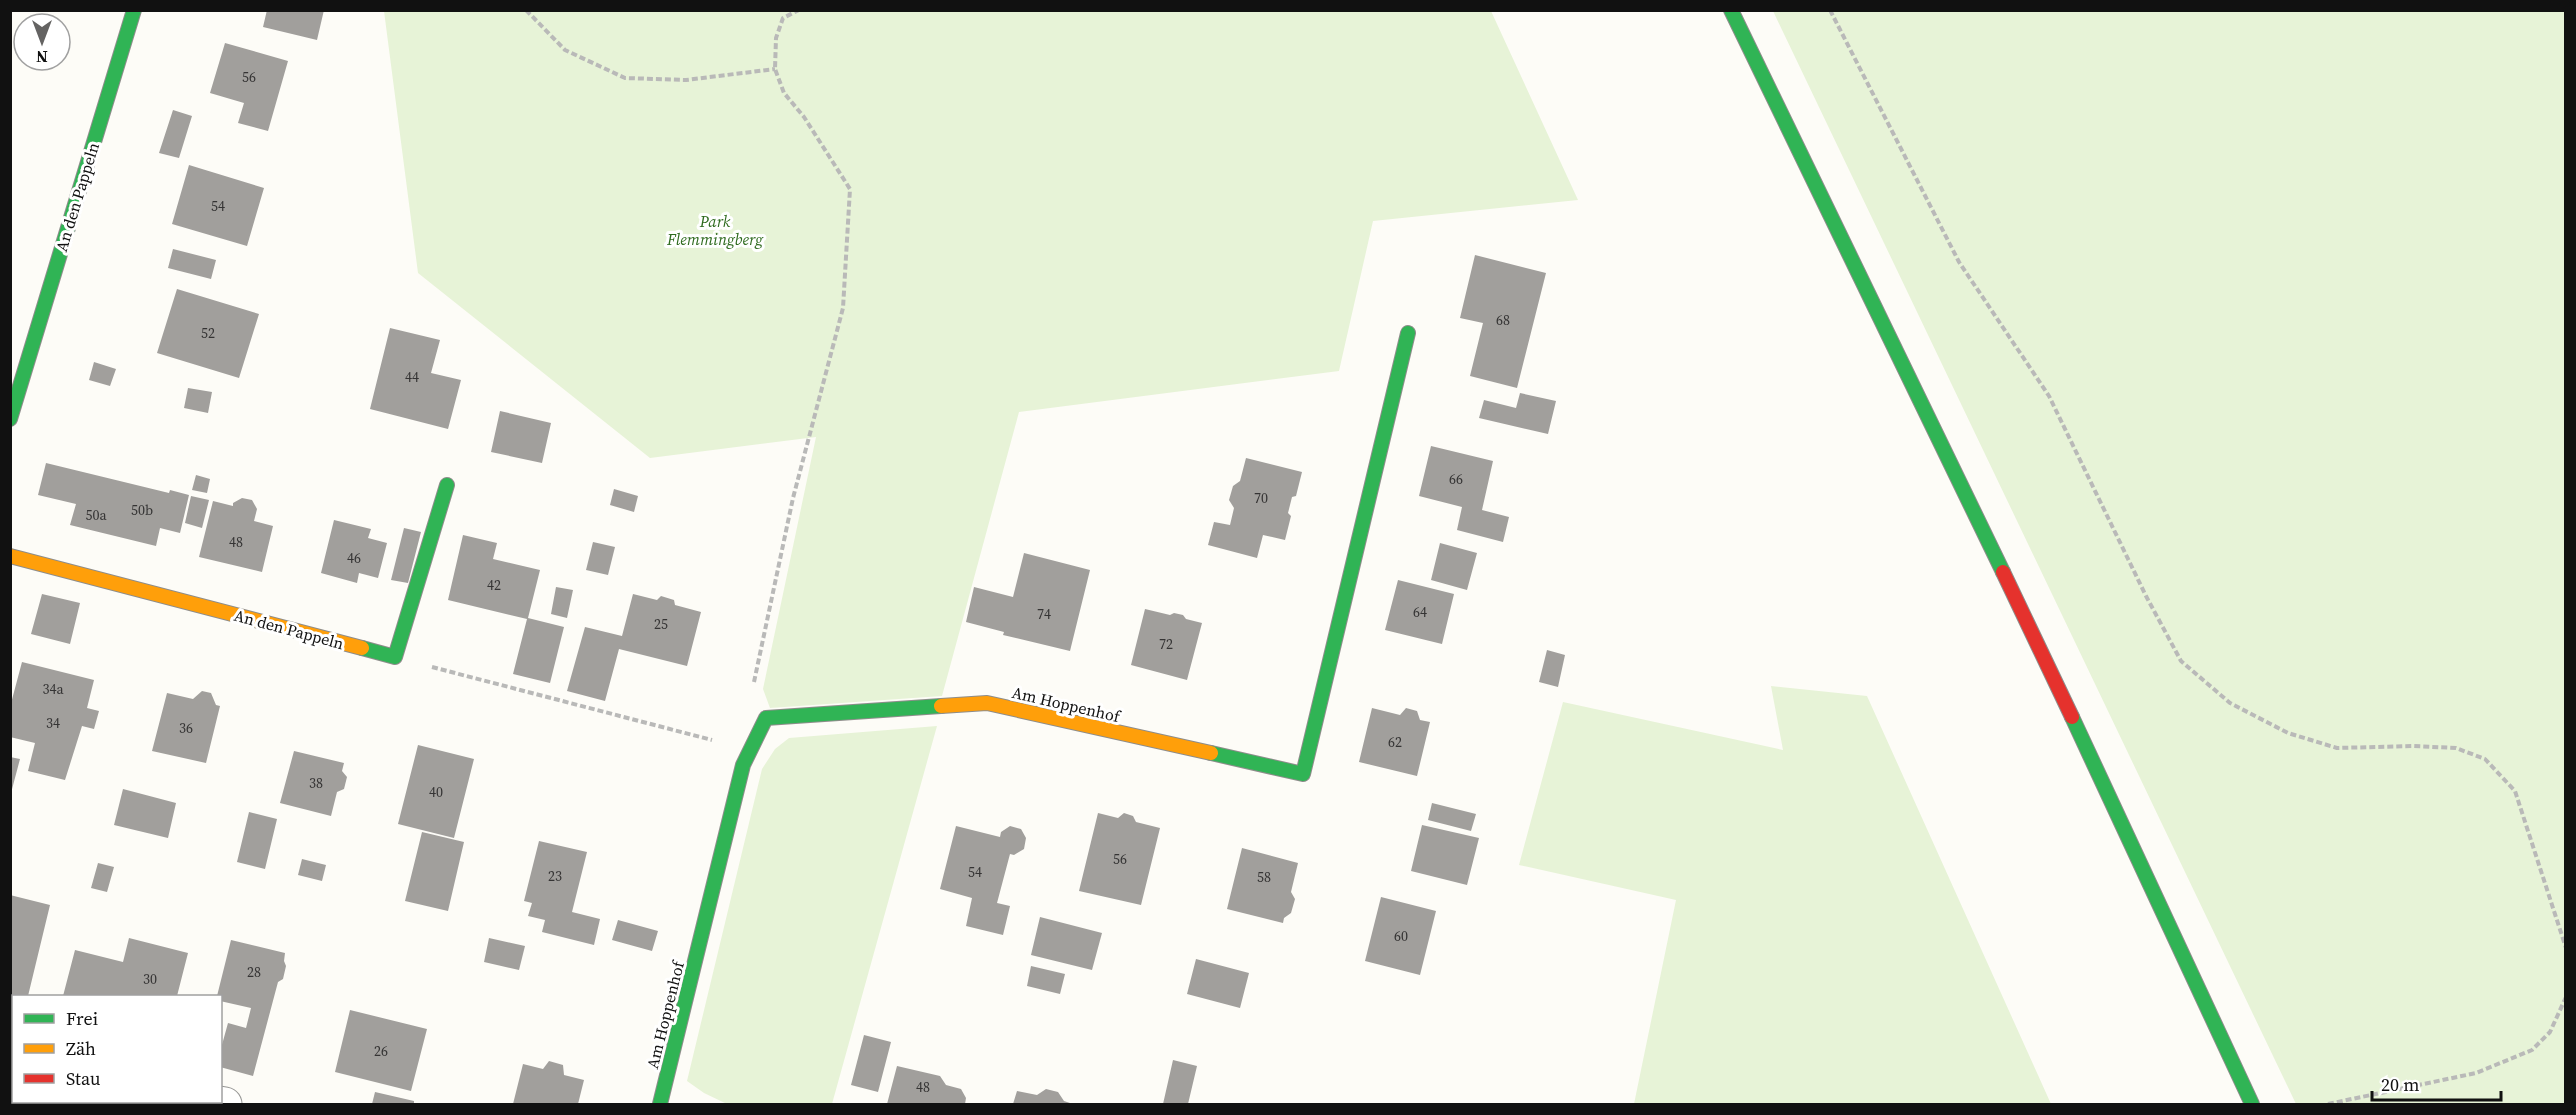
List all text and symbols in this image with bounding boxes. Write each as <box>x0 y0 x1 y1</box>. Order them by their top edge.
north arrow <box>12 12 72 72</box>
text: N <box>36 46 48 68</box>
house number: 56 <box>242 67 256 87</box>
street label: An den Pappeln <box>50 140 104 254</box>
house number: 54 <box>211 196 225 216</box>
park label: Park Flemmingberg <box>666 210 764 250</box>
house number: 68 <box>1496 310 1510 330</box>
house number: 52 <box>201 323 215 343</box>
house number: 44 <box>405 367 419 387</box>
house number: 66 <box>1449 469 1463 489</box>
house number: 70 <box>1254 488 1268 508</box>
house number: 50b <box>131 500 153 520</box>
house number: 50a <box>85 505 107 525</box>
house number: 48 <box>229 532 243 552</box>
house number: 46 <box>347 548 361 568</box>
house number: 42 <box>487 575 501 595</box>
house number: 64 <box>1413 602 1427 622</box>
street label: An den Pappeln <box>232 604 347 654</box>
house number: 74 <box>1037 604 1051 624</box>
house number: 25 <box>654 614 668 634</box>
house number: 72 <box>1159 634 1173 654</box>
house number: 34a <box>42 679 64 699</box>
street label: Am Hoppenhof <box>1010 681 1123 727</box>
house number: 34 <box>46 713 60 733</box>
house number: 36 <box>179 718 193 738</box>
house number: 62 <box>1388 732 1402 752</box>
house number: 38 <box>309 773 323 793</box>
house number: 40 <box>429 782 443 802</box>
house number: 56 <box>1113 849 1127 869</box>
house number: 54 <box>968 862 982 882</box>
house number: 23 <box>548 866 562 886</box>
house number: 58 <box>1257 867 1271 887</box>
house number: 60 <box>1394 926 1408 946</box>
street label: Am Hoppenhof <box>641 958 689 1071</box>
house number: 28 <box>247 962 261 982</box>
house number: 30 <box>143 969 157 989</box>
legend <box>12 995 222 1103</box>
text: Frei <box>66 1006 98 1031</box>
text: Zäh <box>66 1036 96 1061</box>
house number: 26 <box>374 1041 388 1061</box>
scale bar <box>2372 1064 2501 1102</box>
text: Stau <box>66 1066 101 1091</box>
text: 20 m <box>2381 1072 2419 1097</box>
house number: 48 <box>916 1077 930 1097</box>

